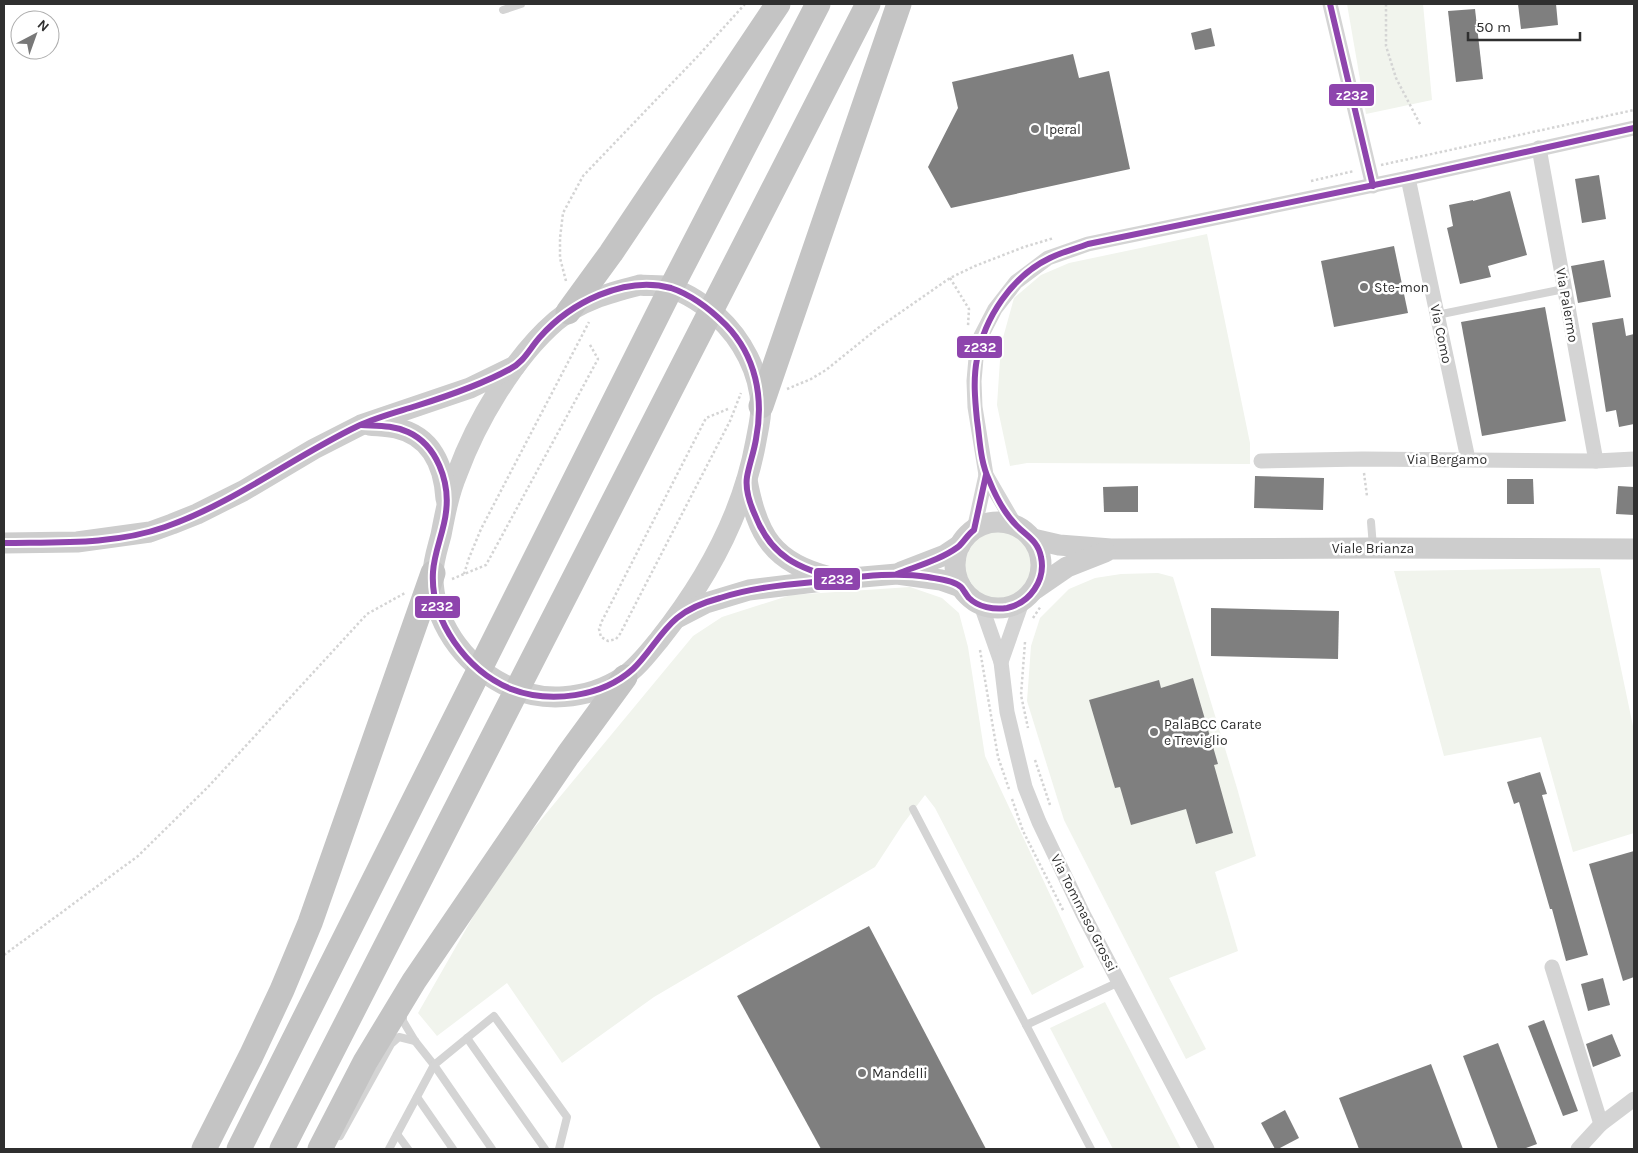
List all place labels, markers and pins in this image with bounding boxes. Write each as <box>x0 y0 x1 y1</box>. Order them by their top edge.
place label: Iperal <box>1045 121 1081 138</box>
marker: Iperal <box>1029 123 1041 135</box>
place label: Ste-mon <box>1374 279 1429 296</box>
marker: Ste-mon <box>1358 281 1370 293</box>
place label: PalaBCC Carate e Treviglio <box>1164 716 1262 749</box>
marker: PalaBCC Carate e Treviglio <box>1148 726 1160 738</box>
place label: Mandelli <box>872 1065 928 1082</box>
marker: Mandelli <box>856 1067 868 1079</box>

